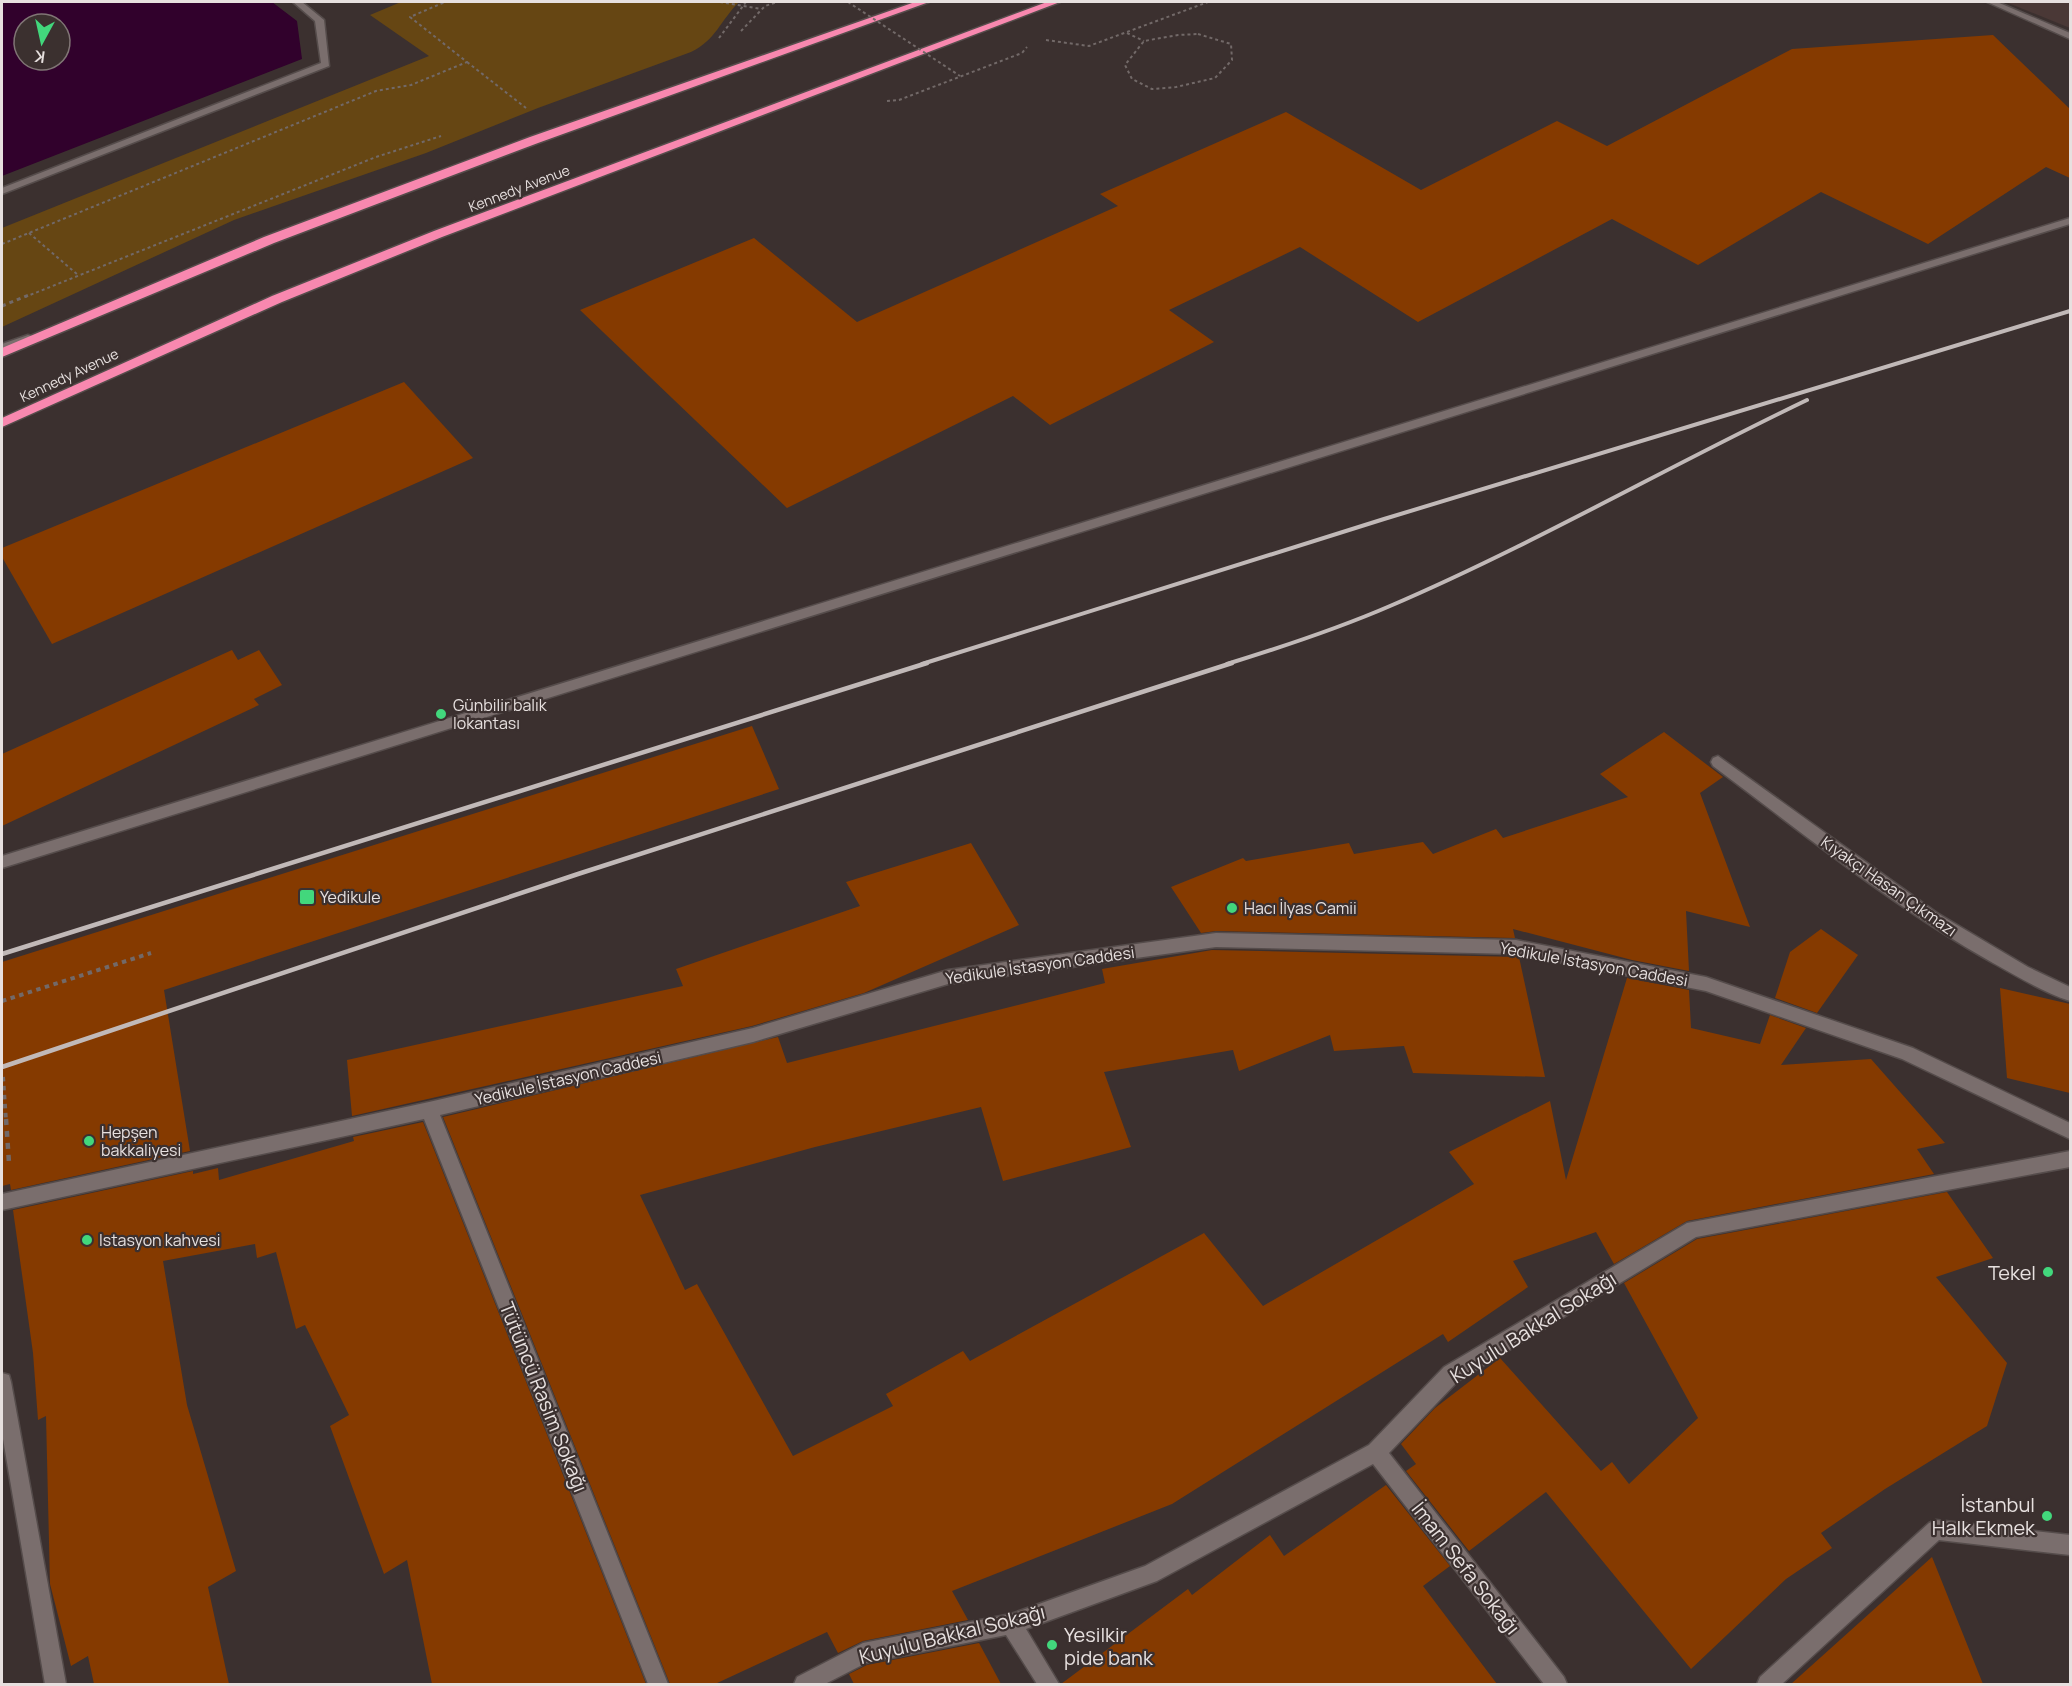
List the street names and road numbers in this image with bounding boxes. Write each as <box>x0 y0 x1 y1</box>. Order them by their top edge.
street label: Kennedy Avenue <box>466 160 572 216</box>
street label: Kennedy Avenue <box>17 344 121 406</box>
street label: Kıyakçı Hasan Çıkmazı <box>1817 831 1961 941</box>
street label: Yedikule İstasyon Caddesi <box>1498 937 1690 991</box>
street label: Yedikule İstasyon Caddesi <box>944 941 1136 989</box>
street label: Yedikule İstasyon Caddesi <box>473 1046 663 1110</box>
street label: Kuyulu Bakkal Sokağı <box>1445 1265 1621 1389</box>
street label: Tütüncü Rasim Sokağı <box>493 1298 595 1496</box>
street label: İmam Sefa Sokağı <box>1406 1496 1526 1640</box>
street label: Kuyulu Bakkal Sokağı <box>856 1598 1048 1670</box>

